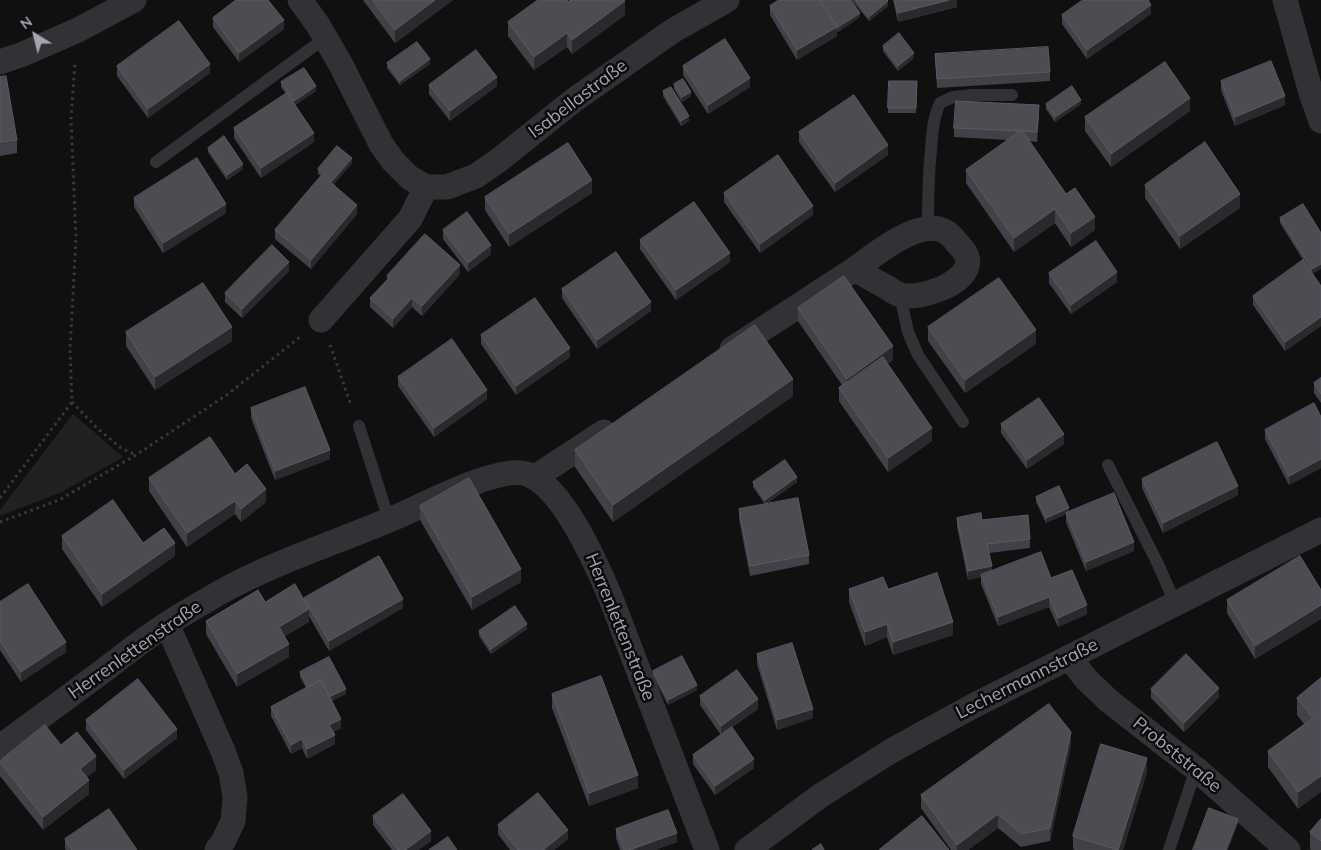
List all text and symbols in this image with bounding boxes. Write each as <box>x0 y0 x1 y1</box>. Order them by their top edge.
north arrow <box>10 10 60 60</box>
text: N <box>17 12 36 33</box>
street label: Isabellastraße <box>524 55 632 143</box>
street label: Herrenlettenstraße <box>581 550 659 704</box>
street label: Herrenlettenstraße <box>64 596 206 704</box>
street label: Lechermannstraße <box>952 634 1102 724</box>
street label: Probststraße <box>1128 713 1226 797</box>

